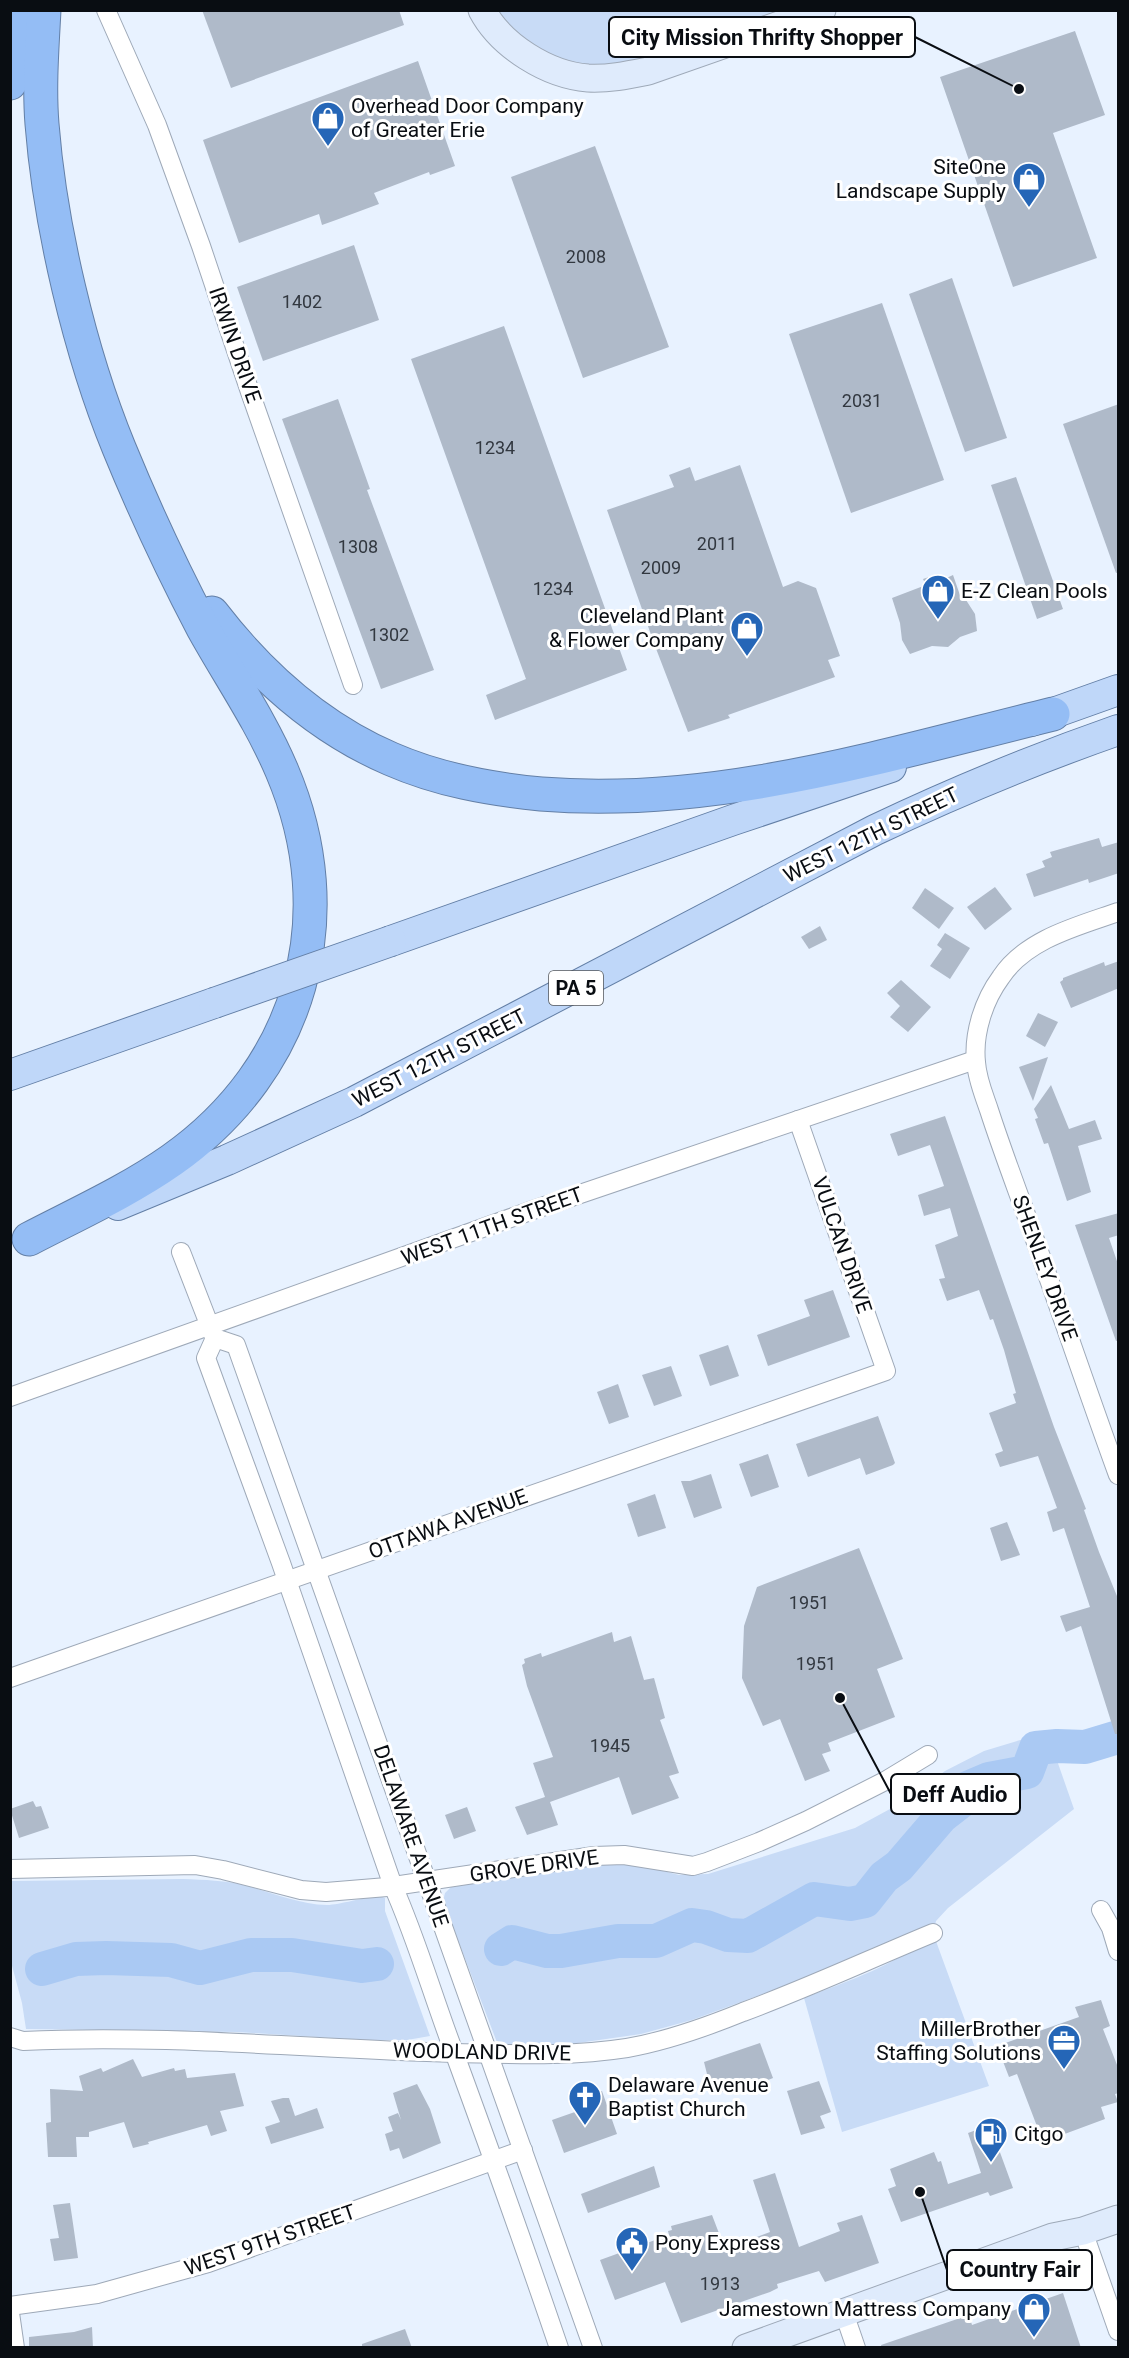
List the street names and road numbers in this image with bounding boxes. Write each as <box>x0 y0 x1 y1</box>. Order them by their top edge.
street label: IRWIN DRIVE <box>204 284 266 406</box>
street label: WEST 12TH STREET <box>780 782 963 888</box>
road number: PA 5 <box>549 971 603 1005</box>
street label: WEST 12TH STREET <box>348 1004 530 1112</box>
street label: VULCAN DRIVE <box>807 1174 877 1317</box>
street label: WEST 11TH STREET <box>398 1182 586 1270</box>
street label: SHENLEY DRIVE <box>1008 1192 1082 1344</box>
street label: OTTAWA AVENUE <box>365 1484 531 1564</box>
street label: DELAWARE AVENUE <box>369 1742 453 1930</box>
street label: GROVE DRIVE <box>468 1845 600 1887</box>
street label: WOODLAND DRIVE <box>393 2038 571 2066</box>
street label: WEST 9TH STREET <box>181 2199 359 2281</box>

